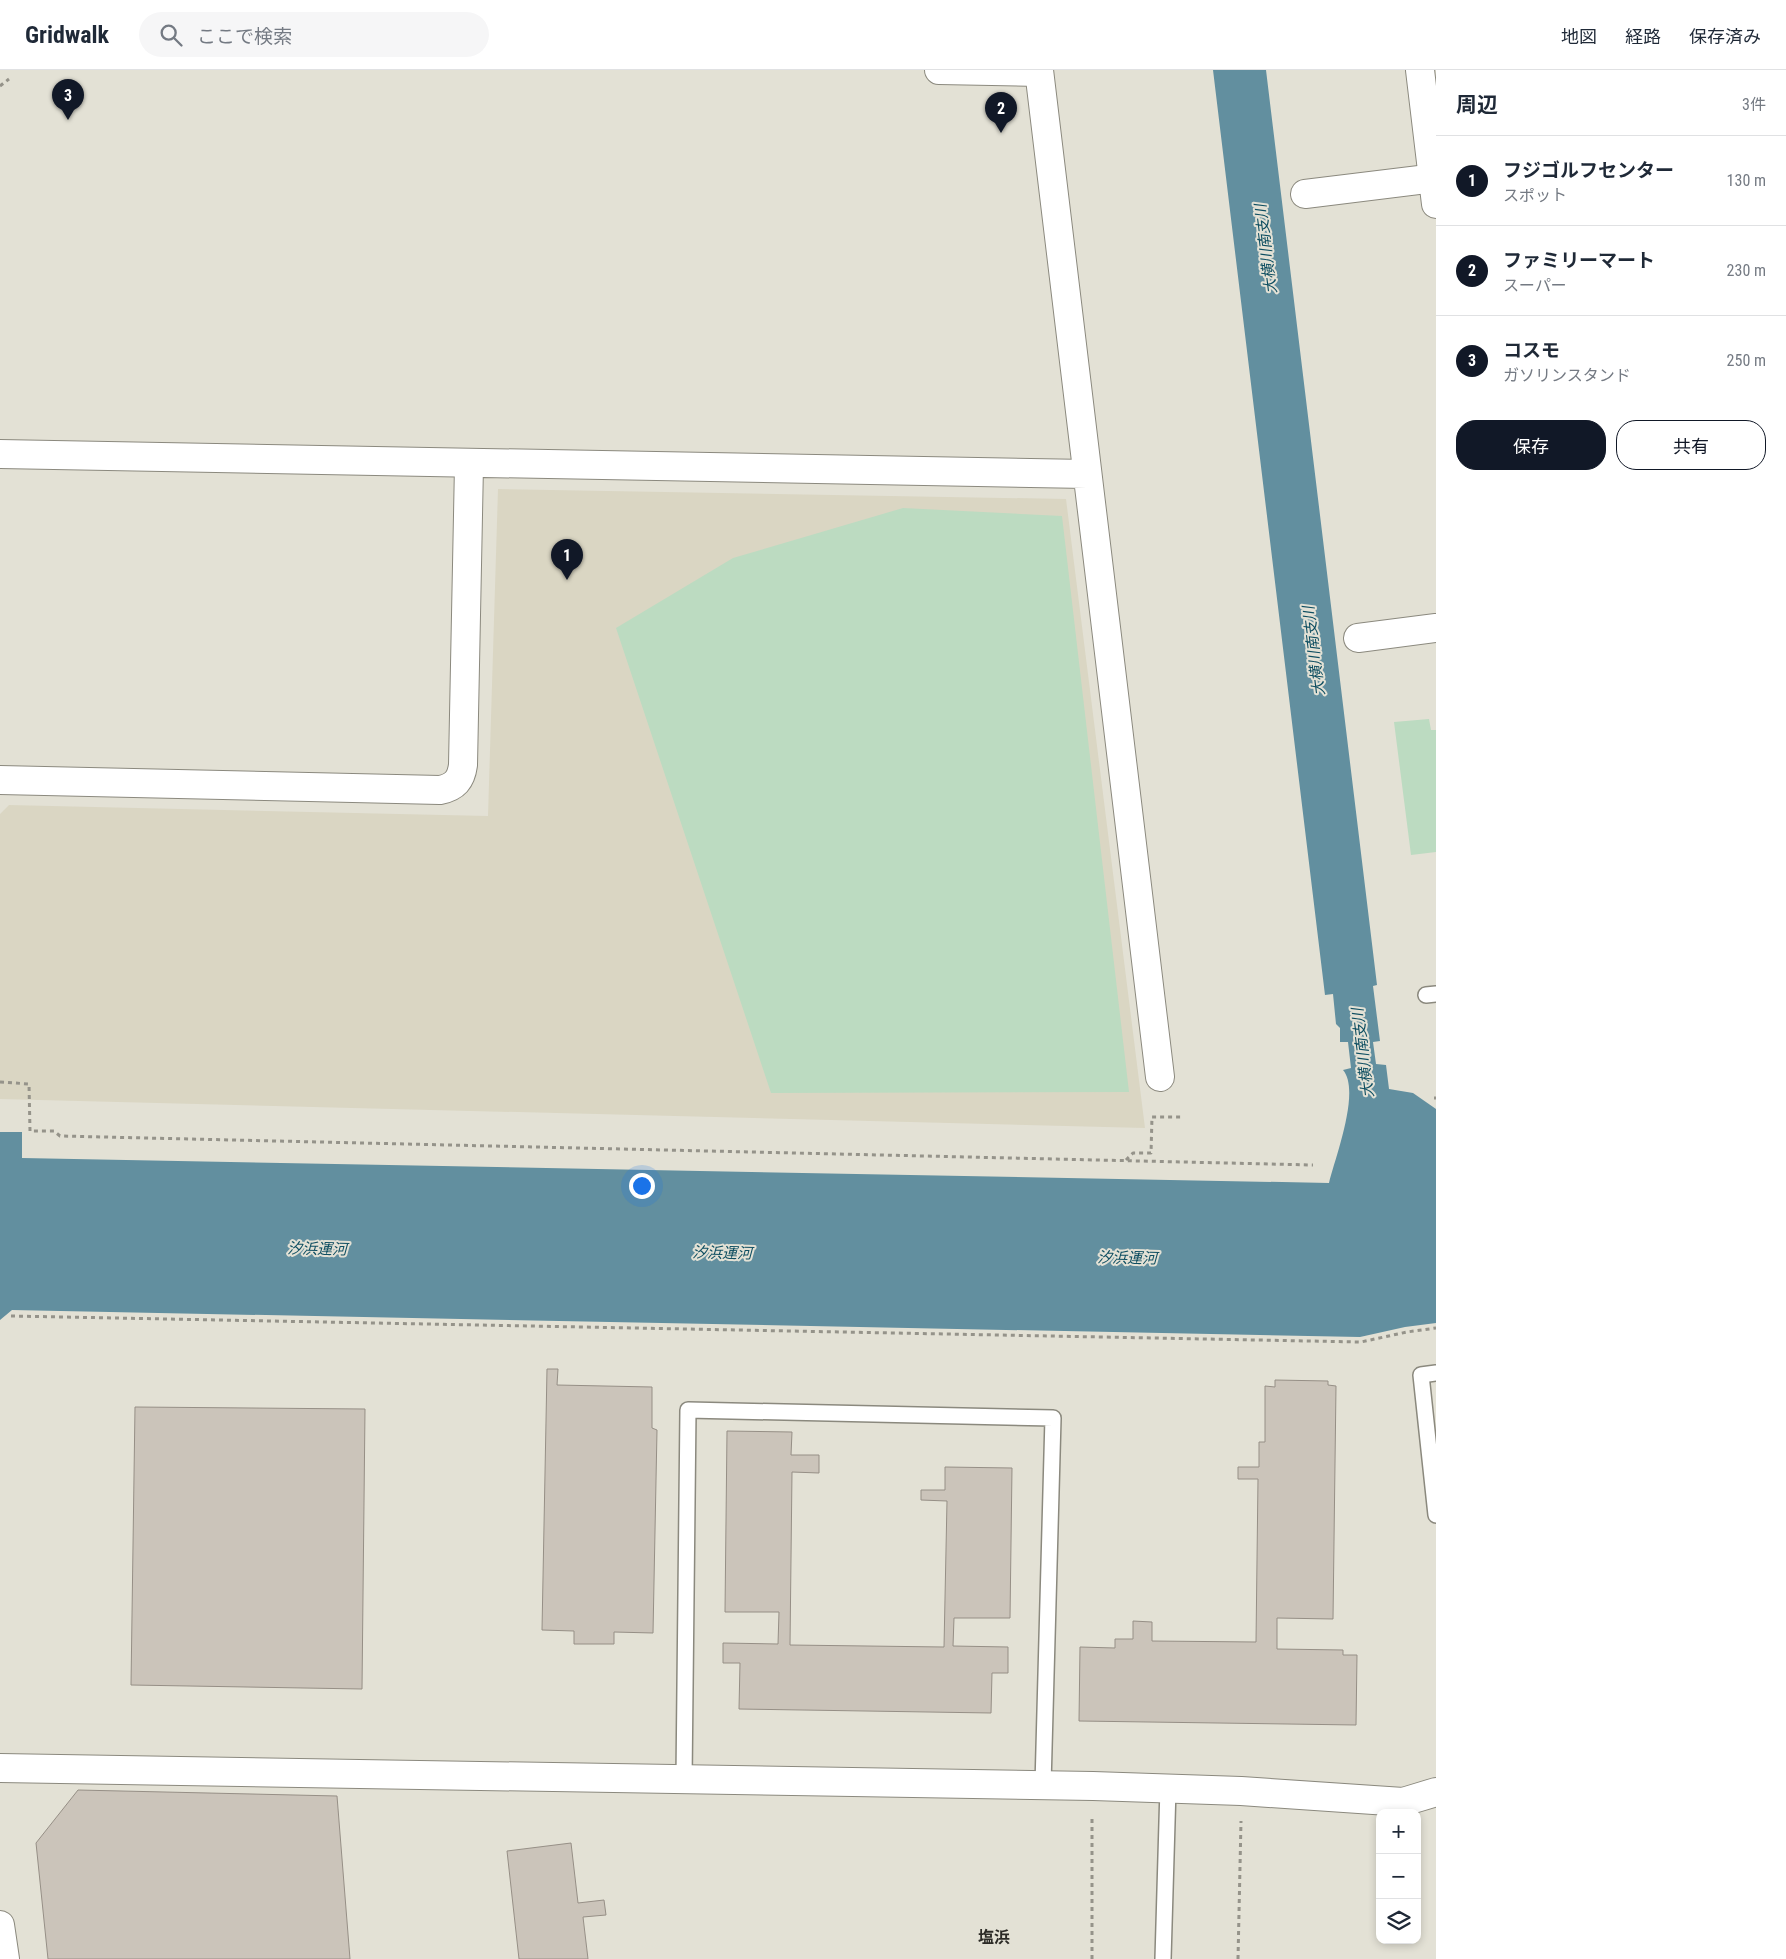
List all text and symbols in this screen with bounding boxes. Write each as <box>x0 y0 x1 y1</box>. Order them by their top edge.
search box <box>139 12 489 57</box>
text: Gridwalk <box>25 21 109 49</box>
icon: search <box>157 21 185 49</box>
text: ここで検索 <box>197 25 292 48</box>
text: 地図 <box>1561 26 1597 47</box>
text: 経路 <box>1625 26 1661 47</box>
text: 保存済み <box>1689 26 1761 47</box>
pin: 3 <box>52 79 84 120</box>
pin: 2 <box>985 92 1017 133</box>
text: 周辺 <box>1456 93 1498 117</box>
text: 3件 <box>1742 95 1766 114</box>
text: フジゴルフセンター <box>1503 159 1674 182</box>
text: 1 <box>1468 171 1476 190</box>
text: 130 m <box>1727 171 1766 190</box>
text: スポット <box>1503 186 1567 205</box>
water label: 大横川南支川 <box>1251 201 1280 295</box>
text: ファミリーマート <box>1503 249 1655 272</box>
text: 2 <box>1468 261 1476 280</box>
text: 230 m <box>1727 261 1766 280</box>
text: スーパー <box>1503 276 1567 295</box>
text: コスモ <box>1503 339 1560 362</box>
text: 3 <box>1468 351 1476 370</box>
text: 250 m <box>1727 351 1766 370</box>
text: ガソリンスタンド <box>1503 366 1631 385</box>
button: 保存 <box>1456 420 1606 470</box>
button: 共有 <box>1616 420 1766 470</box>
pin: 1 <box>551 539 583 580</box>
water label: 大横川南支川 <box>1299 603 1328 697</box>
water label: 大横川南支川 <box>1348 1005 1377 1099</box>
your location <box>629 1173 655 1199</box>
water label: 汐浜運河 <box>287 1239 350 1259</box>
water label: 汐浜運河 <box>692 1243 755 1263</box>
water label: 汐浜運河 <box>1097 1248 1160 1268</box>
map controls <box>1376 1809 1421 1944</box>
button: + <box>1376 1809 1421 1854</box>
button: − <box>1376 1854 1421 1899</box>
button: layers <box>1376 1899 1421 1944</box>
district label: 塩浜 <box>978 1928 1010 1947</box>

